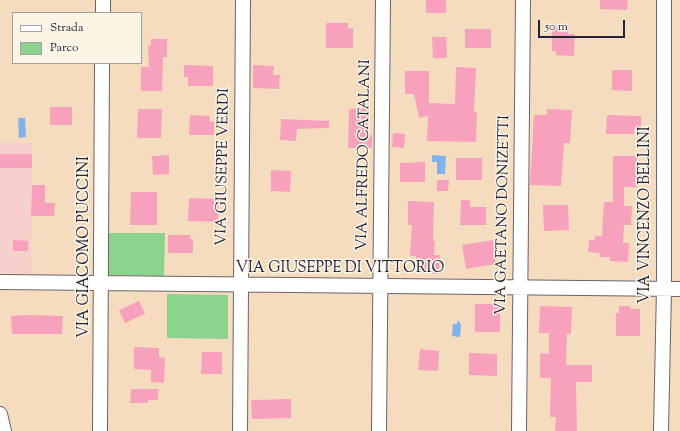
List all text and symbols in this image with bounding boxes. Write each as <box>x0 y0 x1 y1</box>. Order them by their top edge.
legend <box>12 12 142 64</box>
scale bar <box>540 12 627 38</box>
text: 50 m <box>545 18 568 36</box>
text: Strada <box>50 19 83 37</box>
text: Parco <box>50 39 78 57</box>
street label: VIA ALFREDO CATALANI <box>354 59 376 251</box>
street label: VIA GIUSEPPE VERDI <box>214 88 234 246</box>
street label: VIA GAETANO DONIZETTI <box>493 115 515 315</box>
street label: VIA VINCENZO BELLINI <box>637 126 655 304</box>
street label: VIA GIACOMO PUCCINI <box>76 156 94 338</box>
street label: VIA GIUSEPPE DI VITTORIO <box>236 260 444 278</box>

